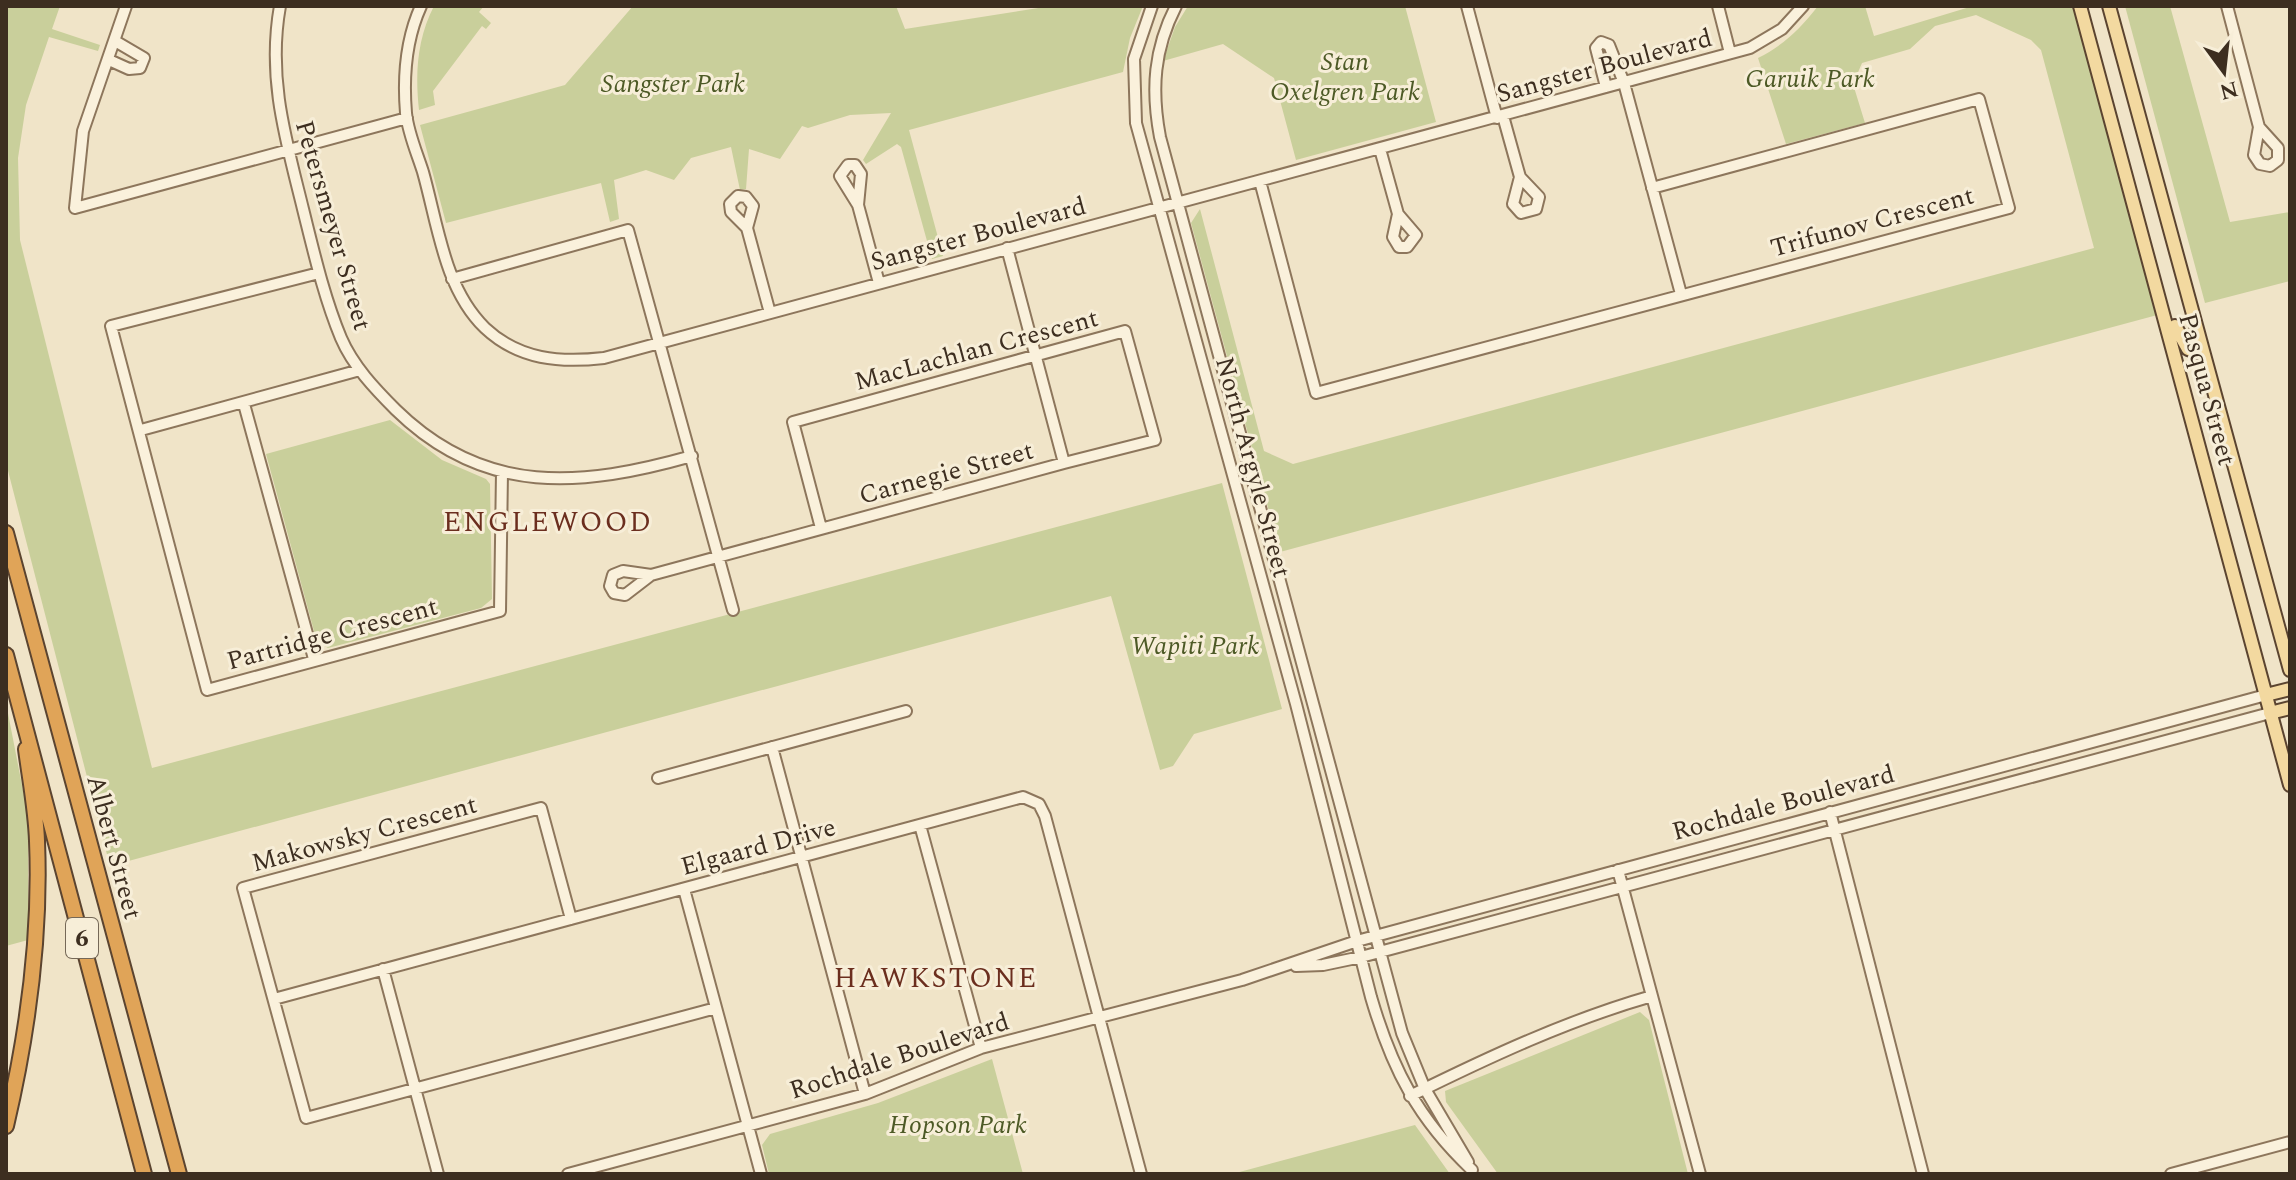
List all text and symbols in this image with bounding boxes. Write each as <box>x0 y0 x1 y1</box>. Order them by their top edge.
street label: Sangster Boulevard <box>1492 18 1717 114</box>
north arrow <box>2184 32 2264 112</box>
park label: Stan Oxelgren Park <box>1270 42 1420 112</box>
park label: Garuik Park <box>1745 59 1875 99</box>
park label: Sangster Park <box>601 64 745 104</box>
text: N <box>2216 72 2242 108</box>
street label: Petersmeyer Street <box>284 115 382 335</box>
street label: Trifunov Crescent <box>1766 176 1978 268</box>
street label: Sangster Boulevard <box>866 186 1091 282</box>
street label: MacLachlan Crescent <box>850 298 1103 402</box>
street label: Pasqua Street <box>2167 308 2247 470</box>
street label: North Argyle Street <box>1204 352 1302 582</box>
street label: Carnegie Street <box>854 430 1038 515</box>
district label: ENGLEWOOD <box>443 501 653 544</box>
street label: Partridge Crescent <box>222 587 442 681</box>
park label: Wapiti Park <box>1131 626 1259 666</box>
street label: Rochdale Boulevard <box>1667 754 1899 852</box>
street label: Albert Street <box>76 770 153 924</box>
street label: Makowsky Crescent <box>247 785 482 883</box>
street label: Elgaard Drive <box>676 807 840 887</box>
road number: 6 <box>66 918 98 958</box>
district label: HAWKSTONE <box>834 957 1038 1000</box>
street label: Rochdale Boulevard <box>784 1002 1014 1110</box>
park label: Hopson Park <box>889 1105 1027 1145</box>

